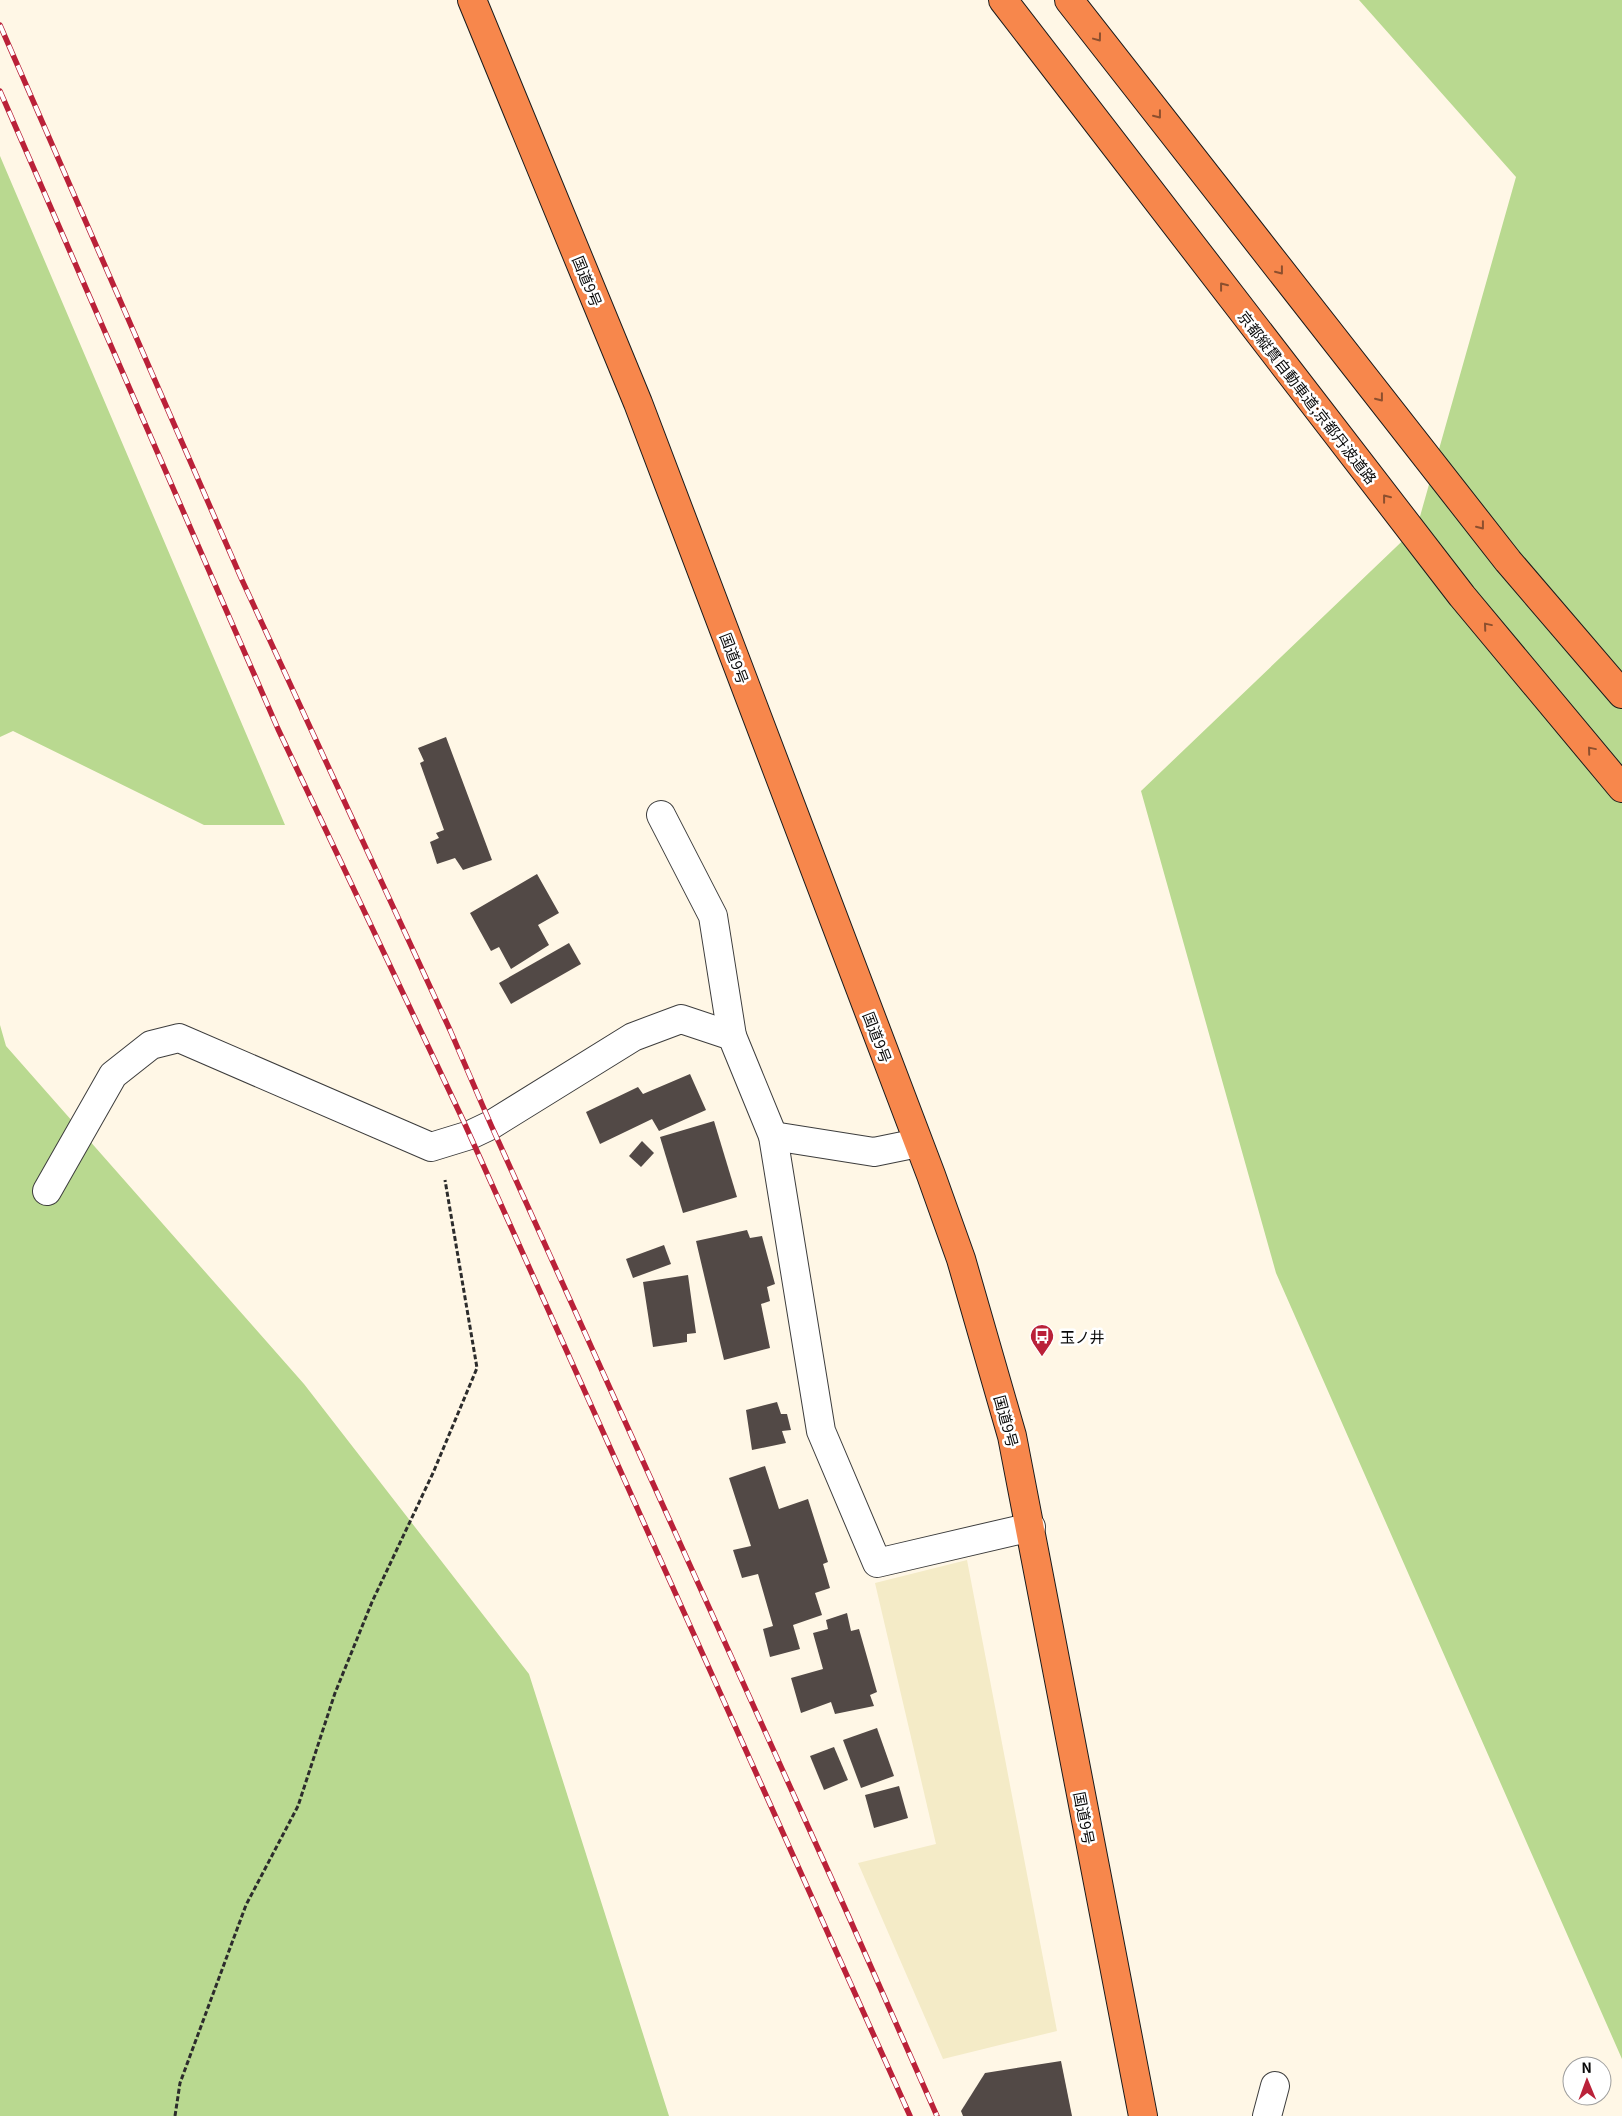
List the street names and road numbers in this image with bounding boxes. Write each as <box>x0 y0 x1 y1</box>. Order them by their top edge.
street label: 国道9号 <box>568 252 608 310</box>
street label: 京都縦貫自動車道;京都丹波道路 <box>1234 306 1382 488</box>
street label: 国道9号 <box>716 629 754 687</box>
street label: 国道9号 <box>859 1008 897 1066</box>
street label: 国道9号 <box>990 1393 1024 1449</box>
street label: 国道9号 <box>1070 1790 1100 1846</box>

